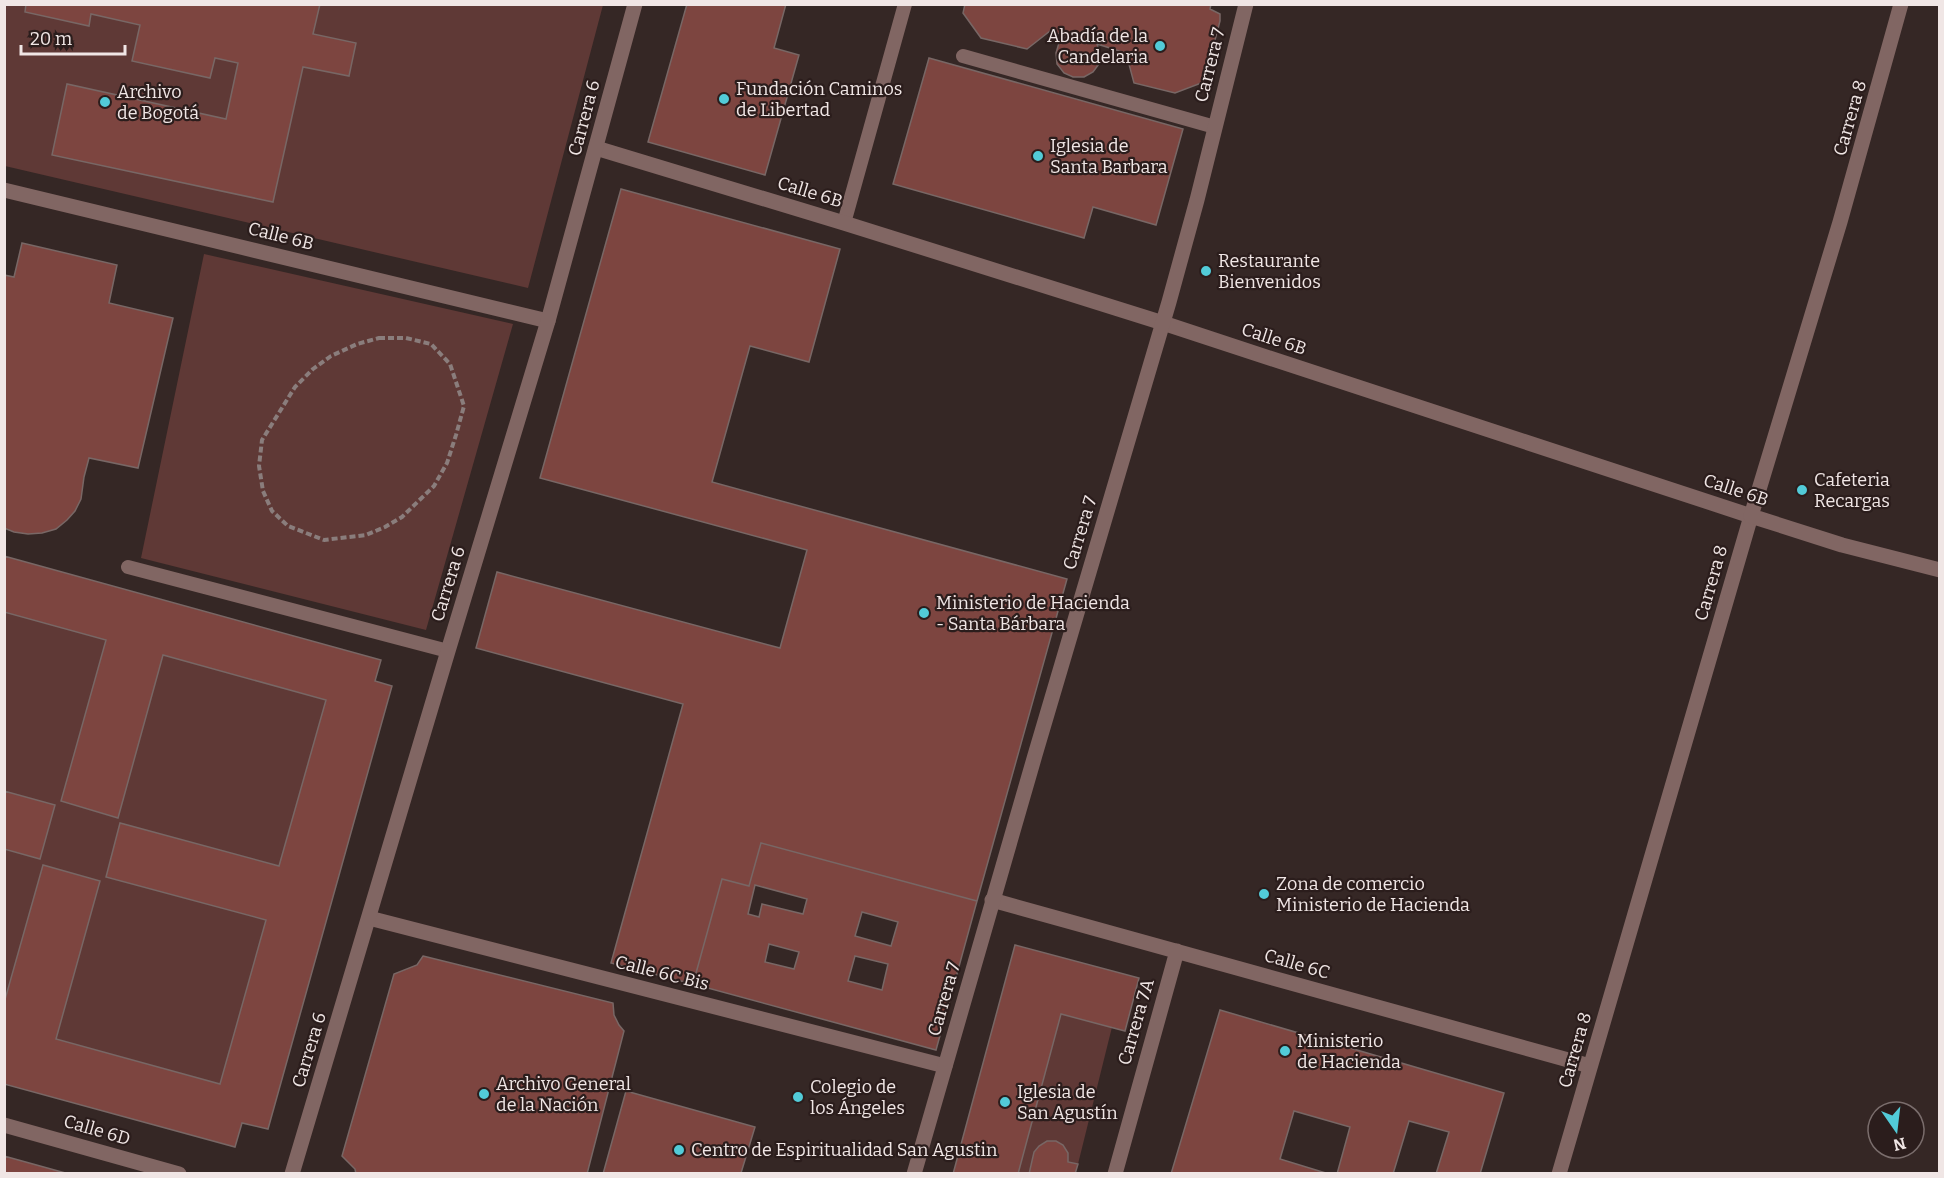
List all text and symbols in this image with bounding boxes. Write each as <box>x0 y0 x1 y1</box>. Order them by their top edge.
scale bar <box>21 18 124 56</box>
place label: Abadía de la Candelaria <box>1047 25 1148 68</box>
street label: Carrera 7 <box>1190 25 1230 105</box>
text: 20 m <box>30 28 72 50</box>
marker: Abadía de la Candelaria <box>1153 39 1167 53</box>
street label: Carrera 6 <box>563 78 605 158</box>
place label: Fundación Caminos de Libertad <box>736 78 902 121</box>
street label: Carrera 8 <box>1829 78 1871 158</box>
place label: Archivo de Bogotá <box>117 81 199 124</box>
marker: Fundación Caminos de Libertad <box>717 92 731 106</box>
marker: Archivo de Bogotá <box>98 95 112 109</box>
place label: Iglesia de Santa Barbara <box>1050 135 1168 178</box>
marker: Iglesia de Santa Barbara <box>1031 149 1045 163</box>
street label: Calle 6B <box>775 172 845 212</box>
street label: Calle 6B <box>246 217 316 255</box>
place label: Restaurante Bienvenidos <box>1218 250 1321 293</box>
marker: Restaurante Bienvenidos <box>1199 264 1213 278</box>
street label: Calle 6B <box>1239 318 1309 360</box>
street label: Calle 6B <box>1701 469 1771 511</box>
place label: Cafeteria Recargas <box>1814 469 1890 512</box>
marker: Cafeteria Recargas <box>1795 483 1809 497</box>
street label: Carrera 7 <box>1058 493 1102 573</box>
street label: Carrera 8 <box>1690 543 1732 623</box>
street label: Carrera 6 <box>426 544 470 624</box>
place label: Ministerio de Hacienda - Santa Bárbara <box>936 592 1130 635</box>
marker: Ministerio de Hacienda - Santa Bárbara <box>917 606 931 620</box>
place label: Zona de comercio Ministerio de Hacienda <box>1276 873 1470 916</box>
marker: Zona de comercio Ministerio de Hacienda <box>1257 887 1271 901</box>
street label: Calle 6C <box>1262 944 1332 984</box>
street label: Calle 6C Bis <box>613 951 711 995</box>
street label: Carrera 7 <box>923 959 965 1039</box>
street label: Carrera 7A <box>1113 976 1159 1068</box>
street label: Carrera 6 <box>287 1010 331 1090</box>
street label: Carrera 8 <box>1554 1010 1596 1090</box>
place label: Ministerio de Hacienda <box>1297 1030 1401 1073</box>
marker: Ministerio de Hacienda <box>1278 1044 1292 1058</box>
place label: Archivo General de la Nación <box>496 1073 631 1116</box>
place label: Colegio de los Ángeles <box>810 1076 905 1119</box>
place label: Iglesia de San Agustín <box>1017 1081 1118 1124</box>
marker: Archivo General de la Nación <box>477 1087 491 1101</box>
marker: Colegio de los Ángeles <box>791 1090 805 1104</box>
marker: Iglesia de San Agustín <box>998 1095 1012 1109</box>
north arrow <box>1866 1100 1926 1160</box>
street label: Calle 6D <box>61 1110 133 1150</box>
text: N <box>1891 1133 1908 1155</box>
place label: Centro de Espiritualidad San Agustin <box>691 1139 998 1161</box>
marker: Centro de Espiritualidad San Agustin <box>672 1143 686 1157</box>

